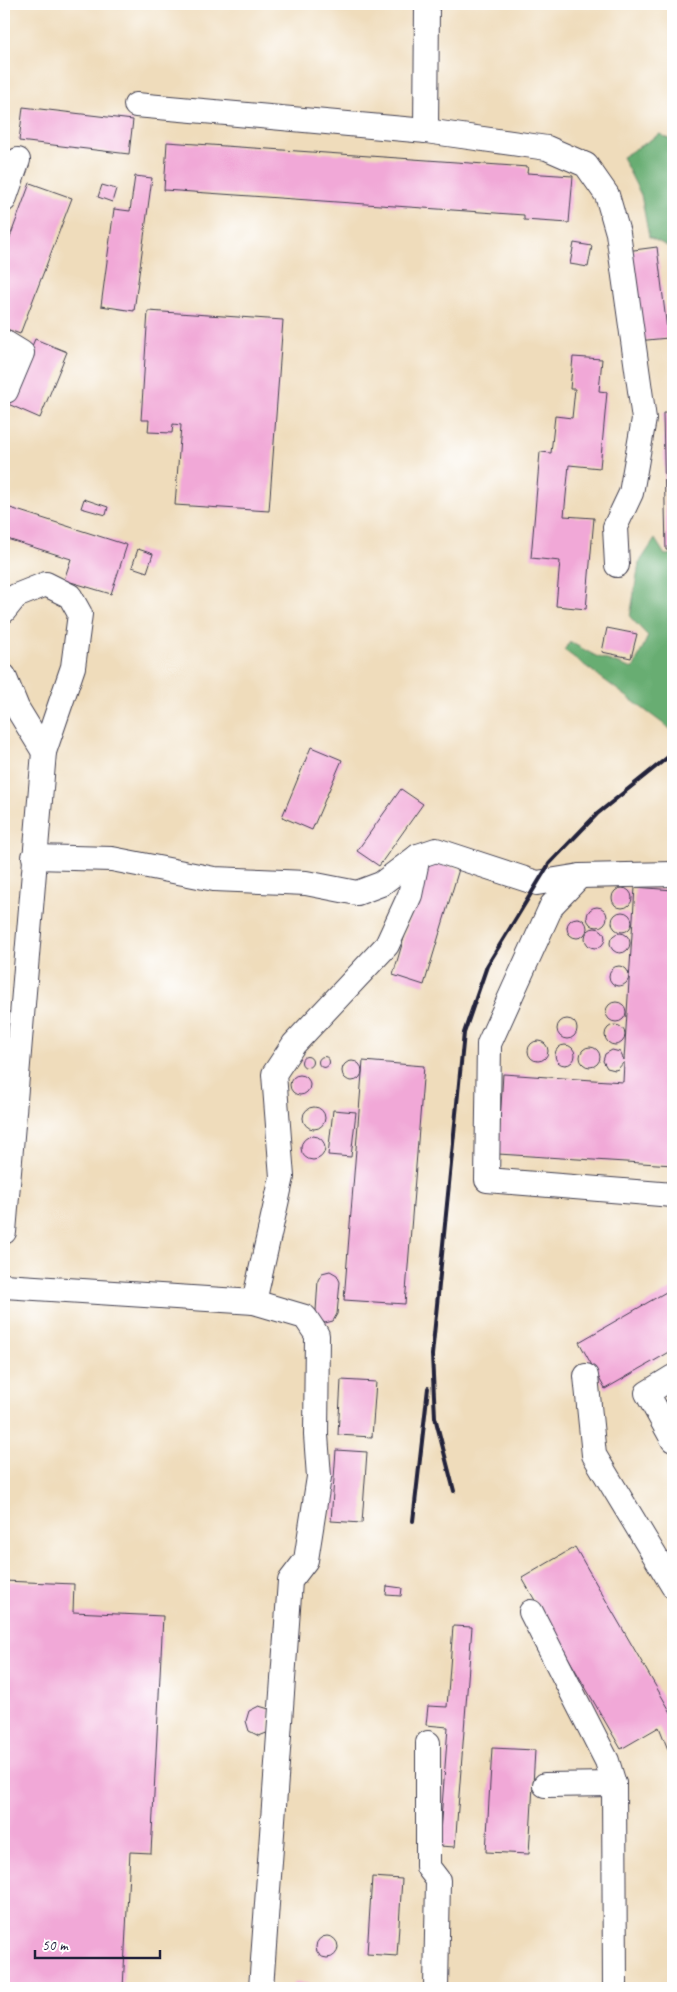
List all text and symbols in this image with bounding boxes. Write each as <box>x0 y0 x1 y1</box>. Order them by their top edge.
scale bar <box>35 1927 160 1959</box>
text: 50 m <box>42 1936 69 1955</box>

